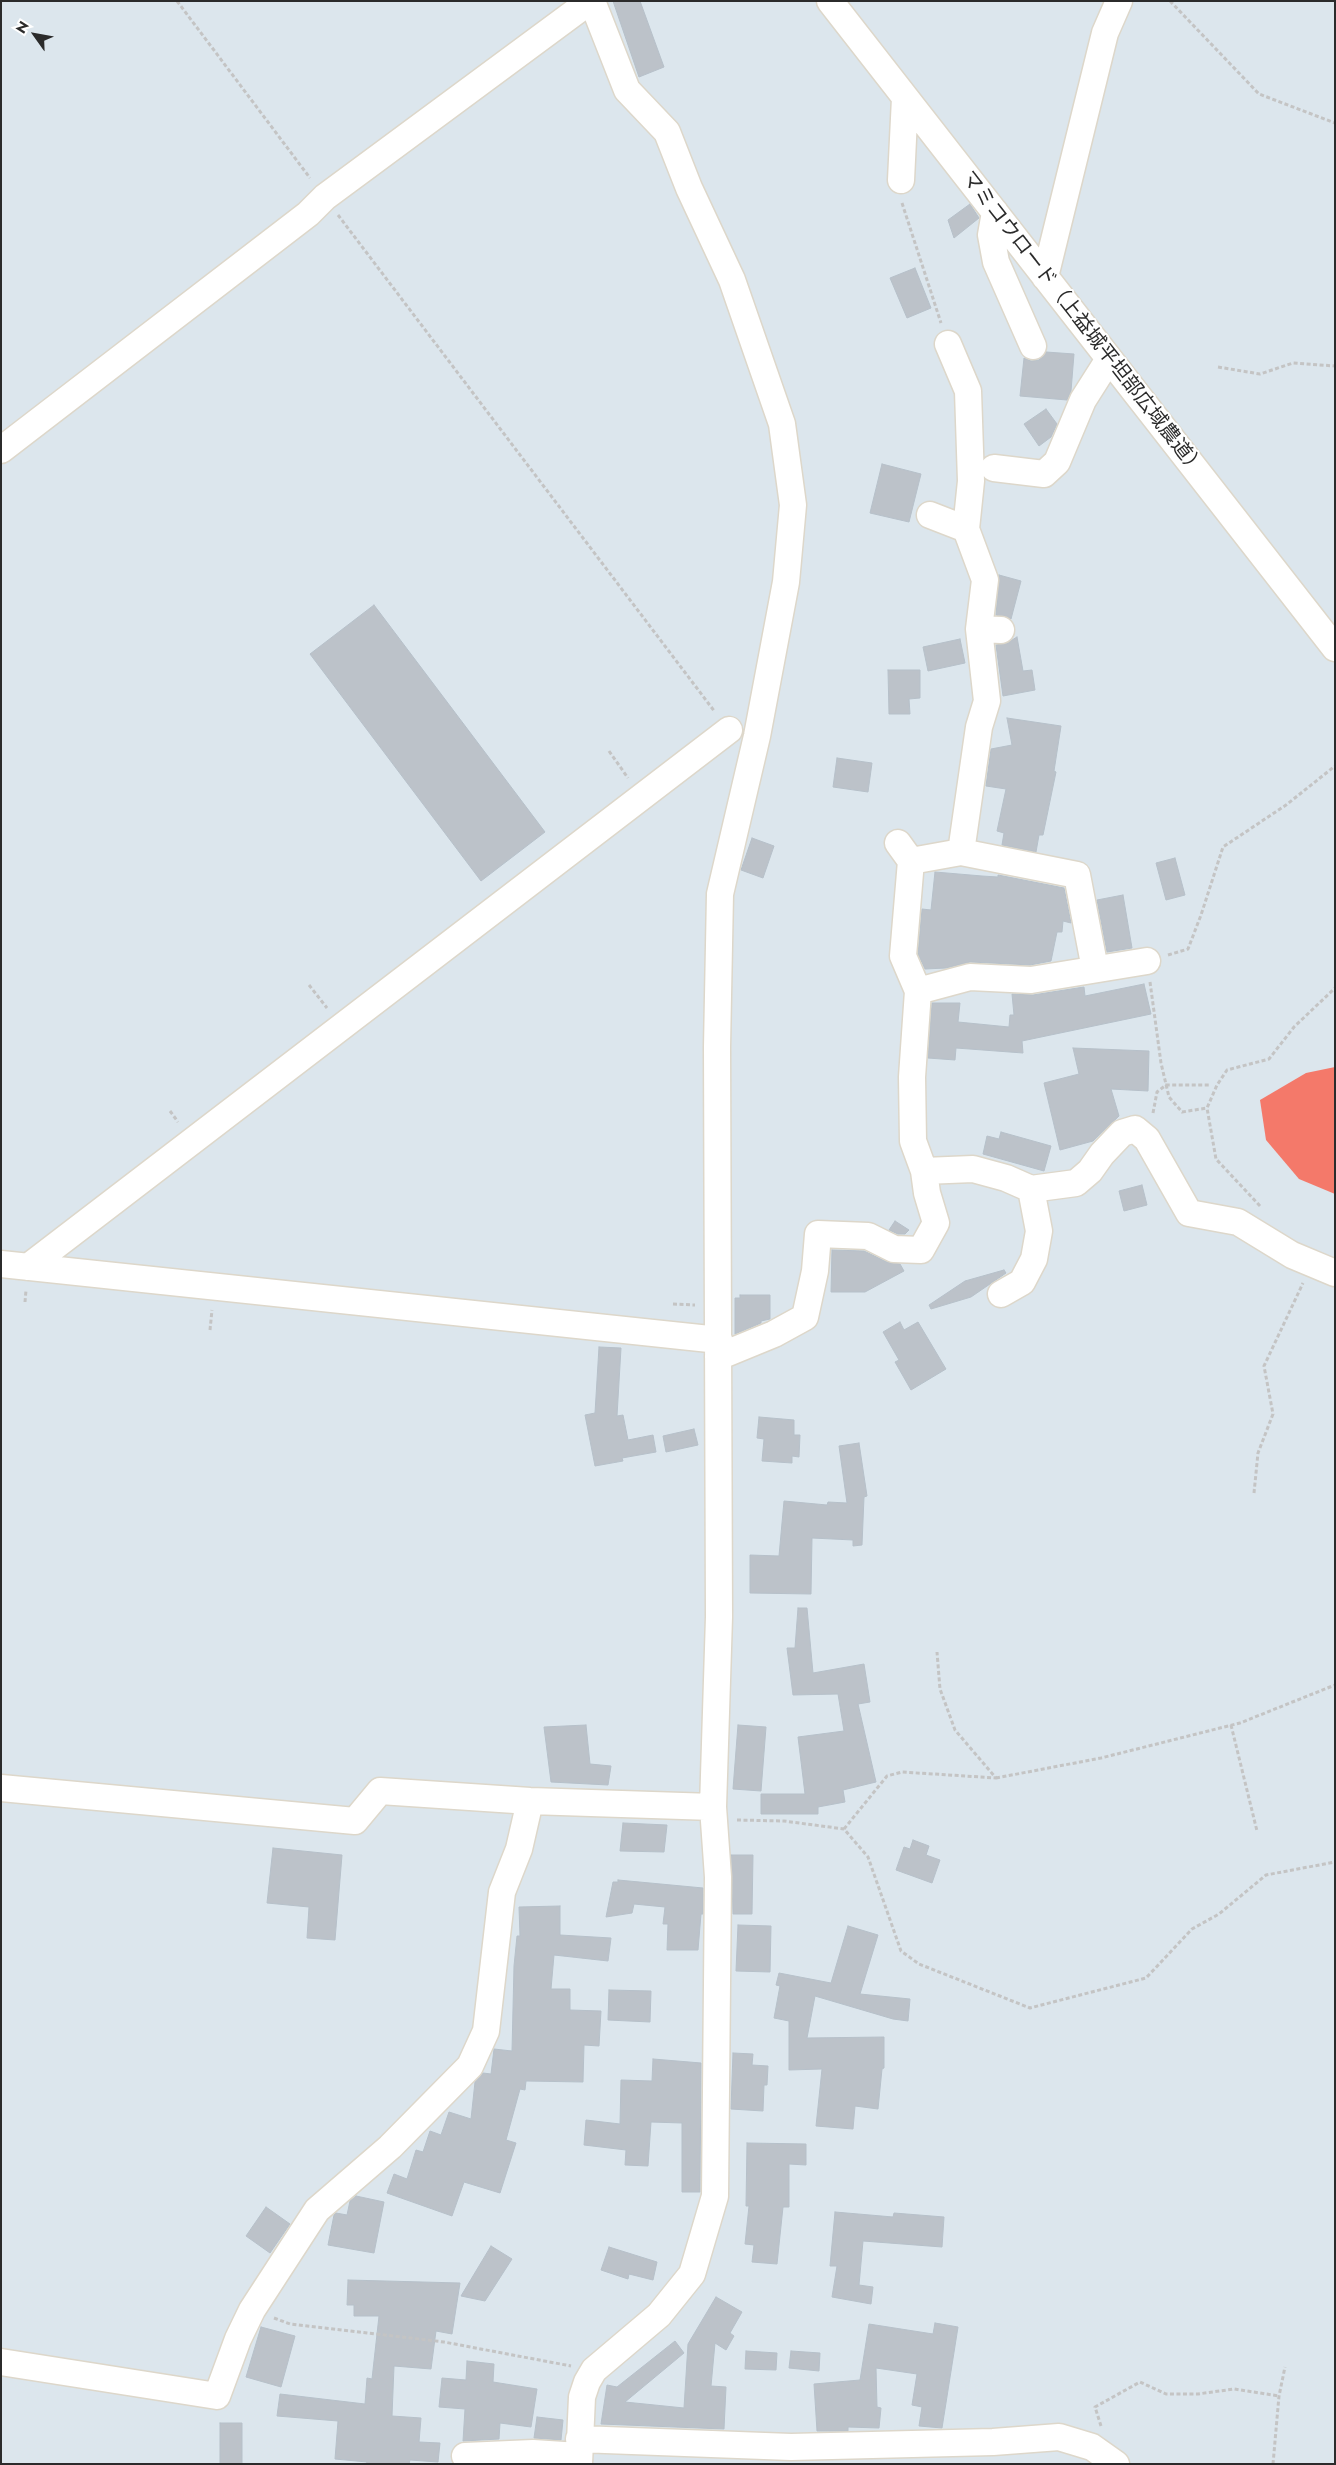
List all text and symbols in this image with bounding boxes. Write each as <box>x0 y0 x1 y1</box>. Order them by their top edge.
north arrow <box>10 10 60 60</box>
text: N <box>11 17 34 37</box>
street label: マミコウロード（上益城平坦部広域農道） <box>956 167 1208 481</box>

